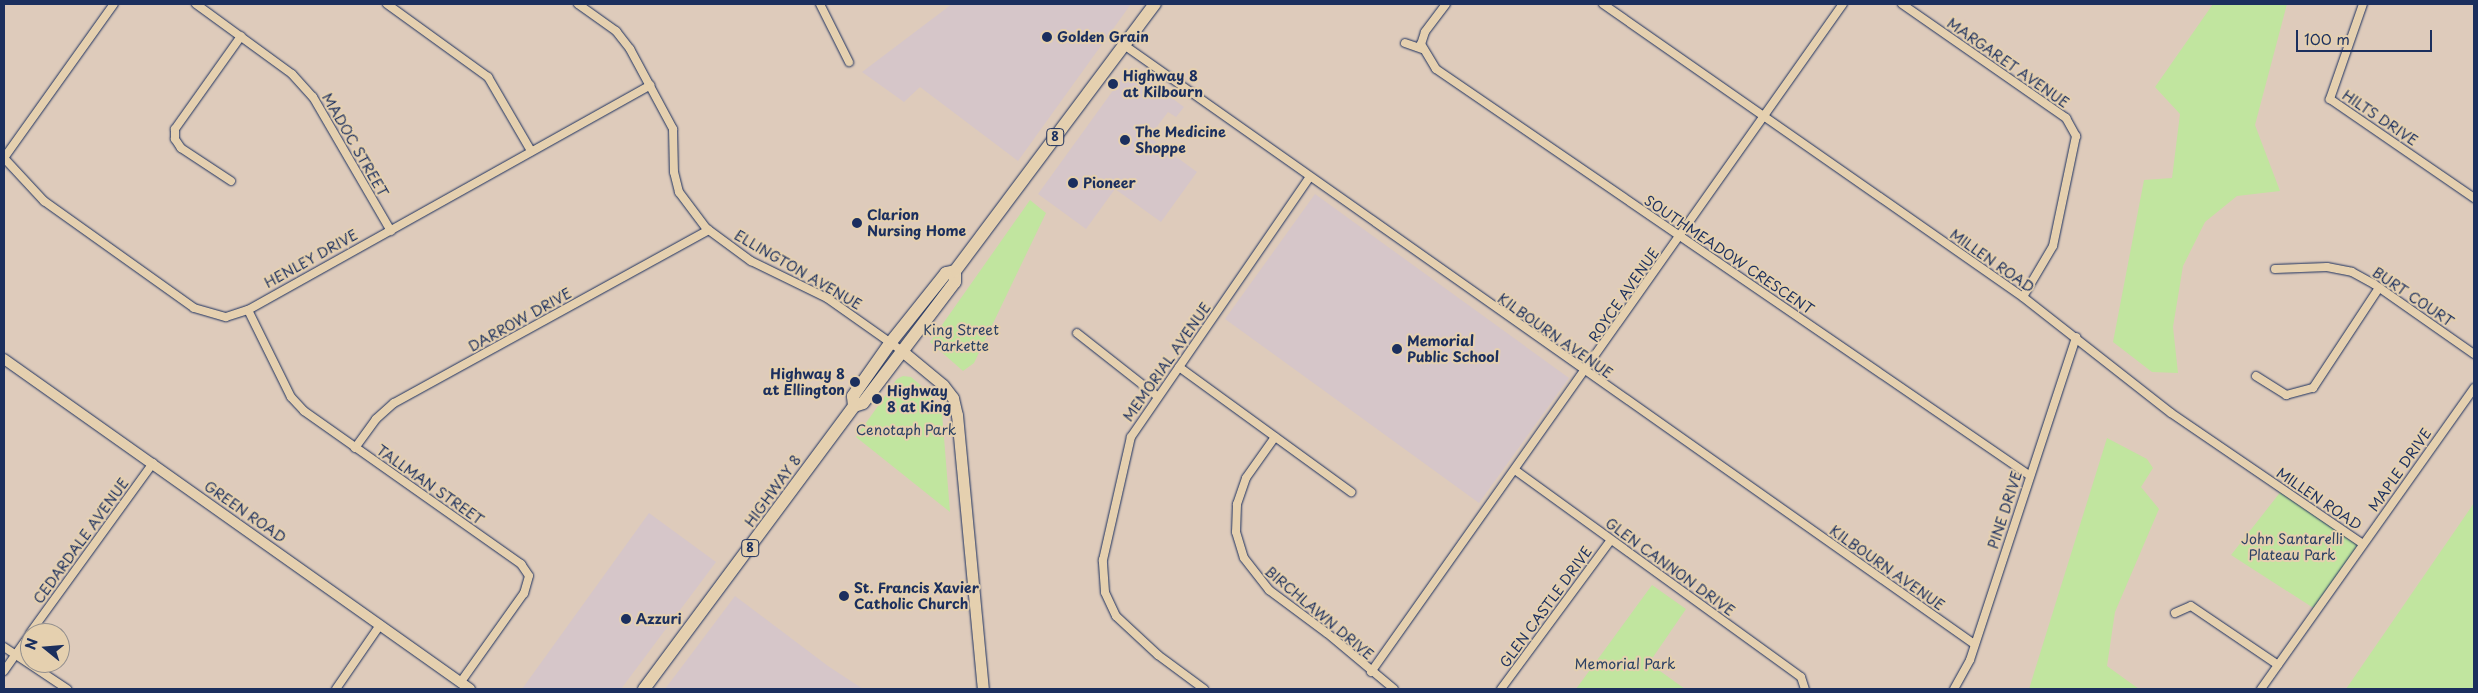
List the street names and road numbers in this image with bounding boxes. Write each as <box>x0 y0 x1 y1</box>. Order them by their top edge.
street label: MARGARET AVENUE <box>1944 14 2072 112</box>
street label: HILTS DRIVE <box>2339 87 2421 149</box>
street label: MADOC STREET <box>318 90 392 200</box>
road number: 8 <box>1045 128 1065 146</box>
street label: SOUTHMEADOW CRESCENT <box>1641 192 1817 318</box>
street label: MILLEN ROAD <box>1946 225 2038 297</box>
street label: HENLEY DRIVE <box>261 226 361 292</box>
street label: ELLINGTON AVENUE <box>731 227 865 313</box>
street label: ROYCE AVENUE <box>1585 245 1663 345</box>
street label: BURT COURT <box>2369 263 2457 331</box>
street label: DARROW DRIVE <box>466 285 574 355</box>
street label: KILBOURN AVENUE <box>1494 290 1616 382</box>
street label: MEMORIAL AVENUE <box>1120 299 1214 425</box>
street label: MAPLE DRIVE <box>2365 425 2435 515</box>
street label: TALLMAN STREET <box>373 442 487 528</box>
street label: HIGHWAY 8 <box>741 452 805 530</box>
street label: MILLEN ROAD <box>2273 464 2365 534</box>
street label: PINE DRIVE <box>1985 469 2025 551</box>
street label: CEDARDALE AVENUE <box>30 475 132 607</box>
street label: GREEN ROAD <box>201 477 289 547</box>
street label: GLEN CANNON DRIVE <box>1602 514 1738 620</box>
street label: KILBOURN AVENUE <box>1826 522 1948 614</box>
road number: 8 <box>740 538 760 558</box>
street label: GLEN CASTLE DRIVE <box>1496 543 1596 671</box>
street label: BIRCHLAWN DRIVE <box>1261 563 1377 663</box>

